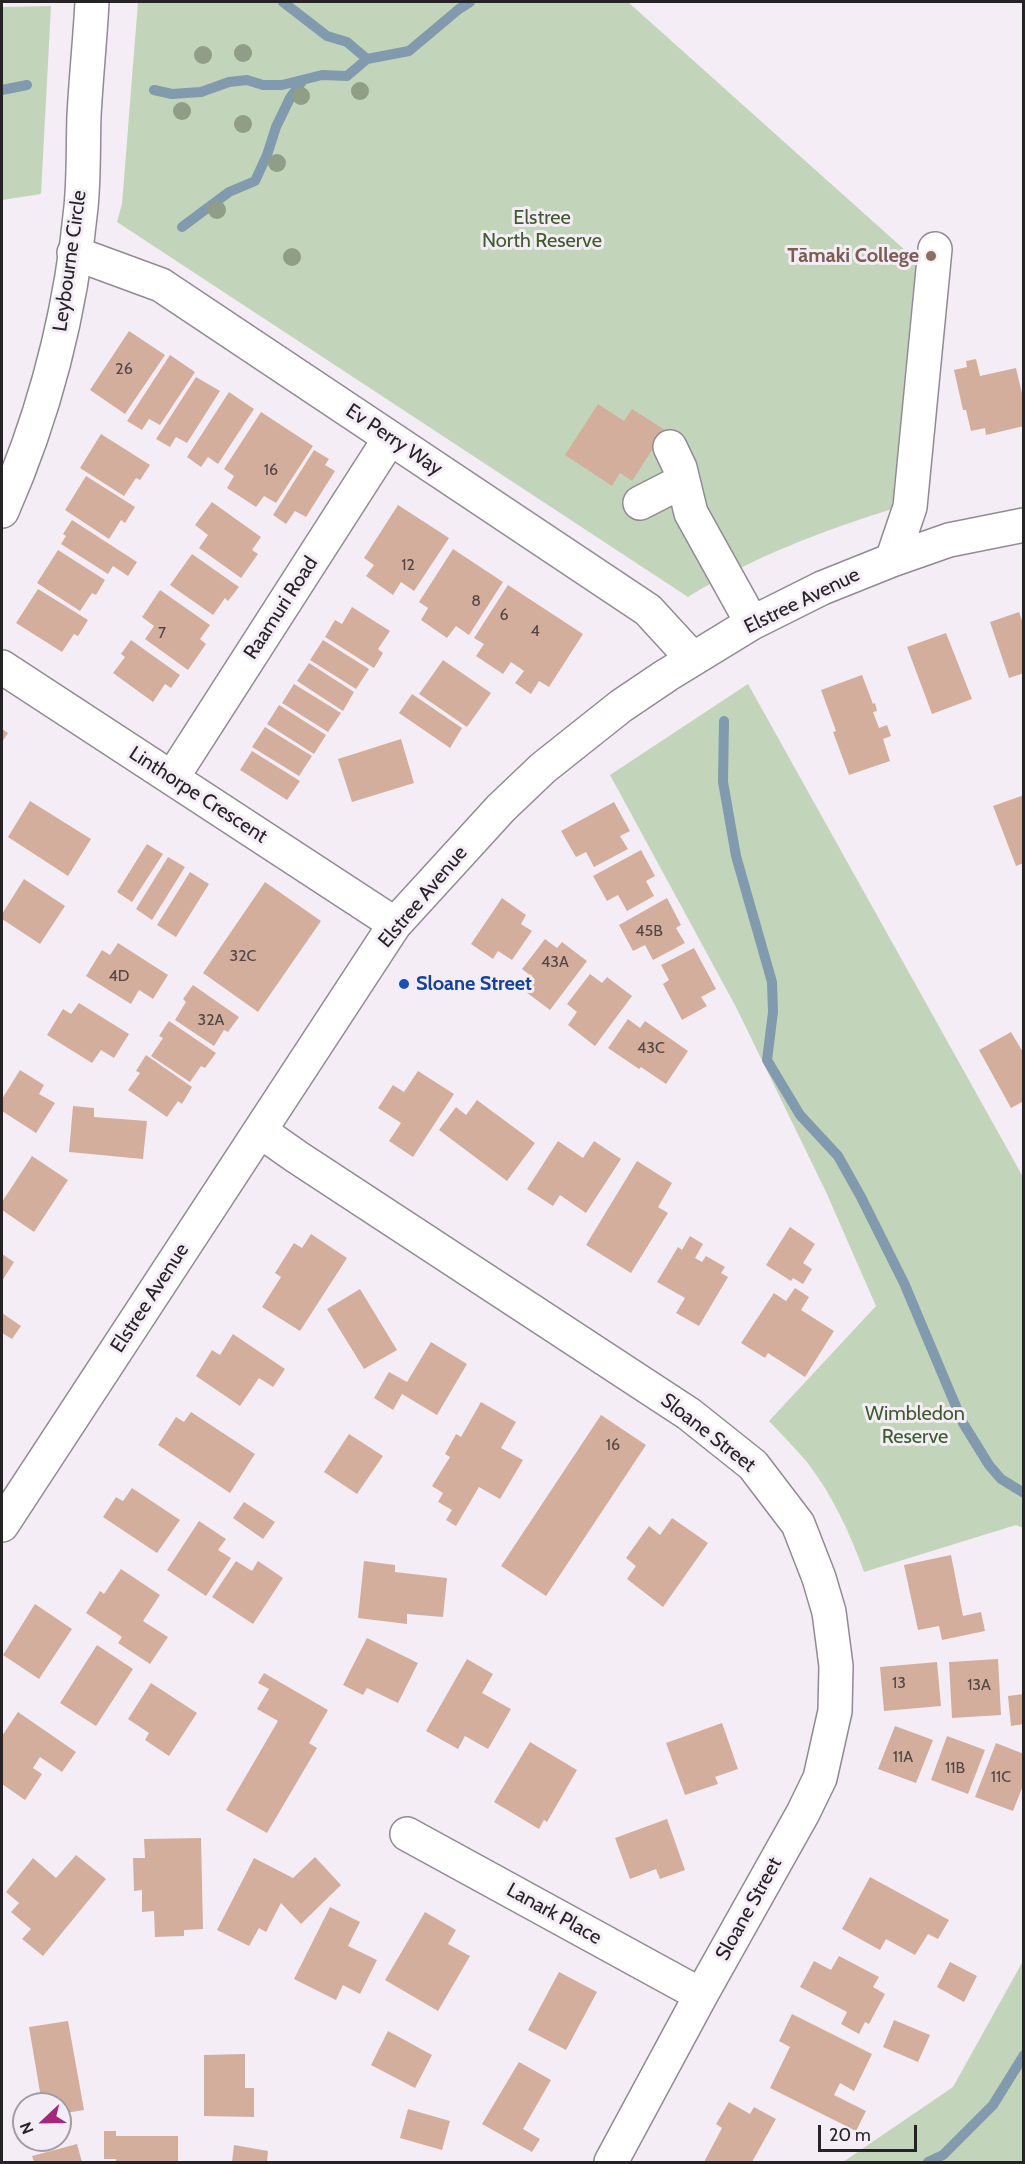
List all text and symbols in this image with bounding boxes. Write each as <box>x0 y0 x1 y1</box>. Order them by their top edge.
street label: Leybourne Circle <box>48 189 92 333</box>
park label: Elstree North Reserve <box>482 206 602 253</box>
place label: Tāmaki College <box>787 244 919 268</box>
marker: Tāmaki College <box>924 249 938 263</box>
house number: 26 <box>115 359 133 379</box>
street label: Ev Perry Way <box>341 399 447 481</box>
house number: 16 <box>264 460 278 480</box>
street label: Raamuri Road <box>239 552 323 664</box>
house number: 12 <box>401 555 415 575</box>
street label: Elstree Avenue <box>740 563 864 639</box>
house number: 8 <box>471 591 481 611</box>
house number: 6 <box>499 605 509 625</box>
house number: 4 <box>530 621 540 641</box>
house number: 7 <box>158 623 166 643</box>
street label: Linthorpe Crescent <box>124 741 272 849</box>
street label: Elstree Avenue <box>374 841 472 953</box>
house number: 45B <box>635 921 663 941</box>
house number: 32C <box>230 946 256 966</box>
house number: 43A <box>541 952 569 972</box>
house number: 4D <box>109 966 129 986</box>
place label: Sloane Street <box>416 972 532 996</box>
marker: Sloane Street <box>397 977 411 991</box>
house number: 32A <box>198 1010 224 1030</box>
house number: 43C <box>637 1038 665 1058</box>
street label: Elstree Avenue <box>106 1239 194 1357</box>
street label: Sloane Street <box>656 1388 760 1478</box>
park label: Wimbledon Reserve <box>865 1402 965 1449</box>
house number: 16 <box>606 1435 620 1455</box>
house number: 13 <box>892 1673 906 1693</box>
house number: 13A <box>967 1675 991 1695</box>
house number: 11A <box>893 1747 913 1767</box>
house number: 11B <box>945 1758 965 1778</box>
house number: 11C <box>991 1767 1011 1787</box>
street label: Sloane Street <box>711 1853 787 1965</box>
street label: Lanark Place <box>502 1878 606 1950</box>
north arrow <box>12 2092 72 2152</box>
scale bar <box>821 2113 920 2151</box>
text: N <box>16 2119 38 2137</box>
text: 20 m <box>829 2124 871 2146</box>

